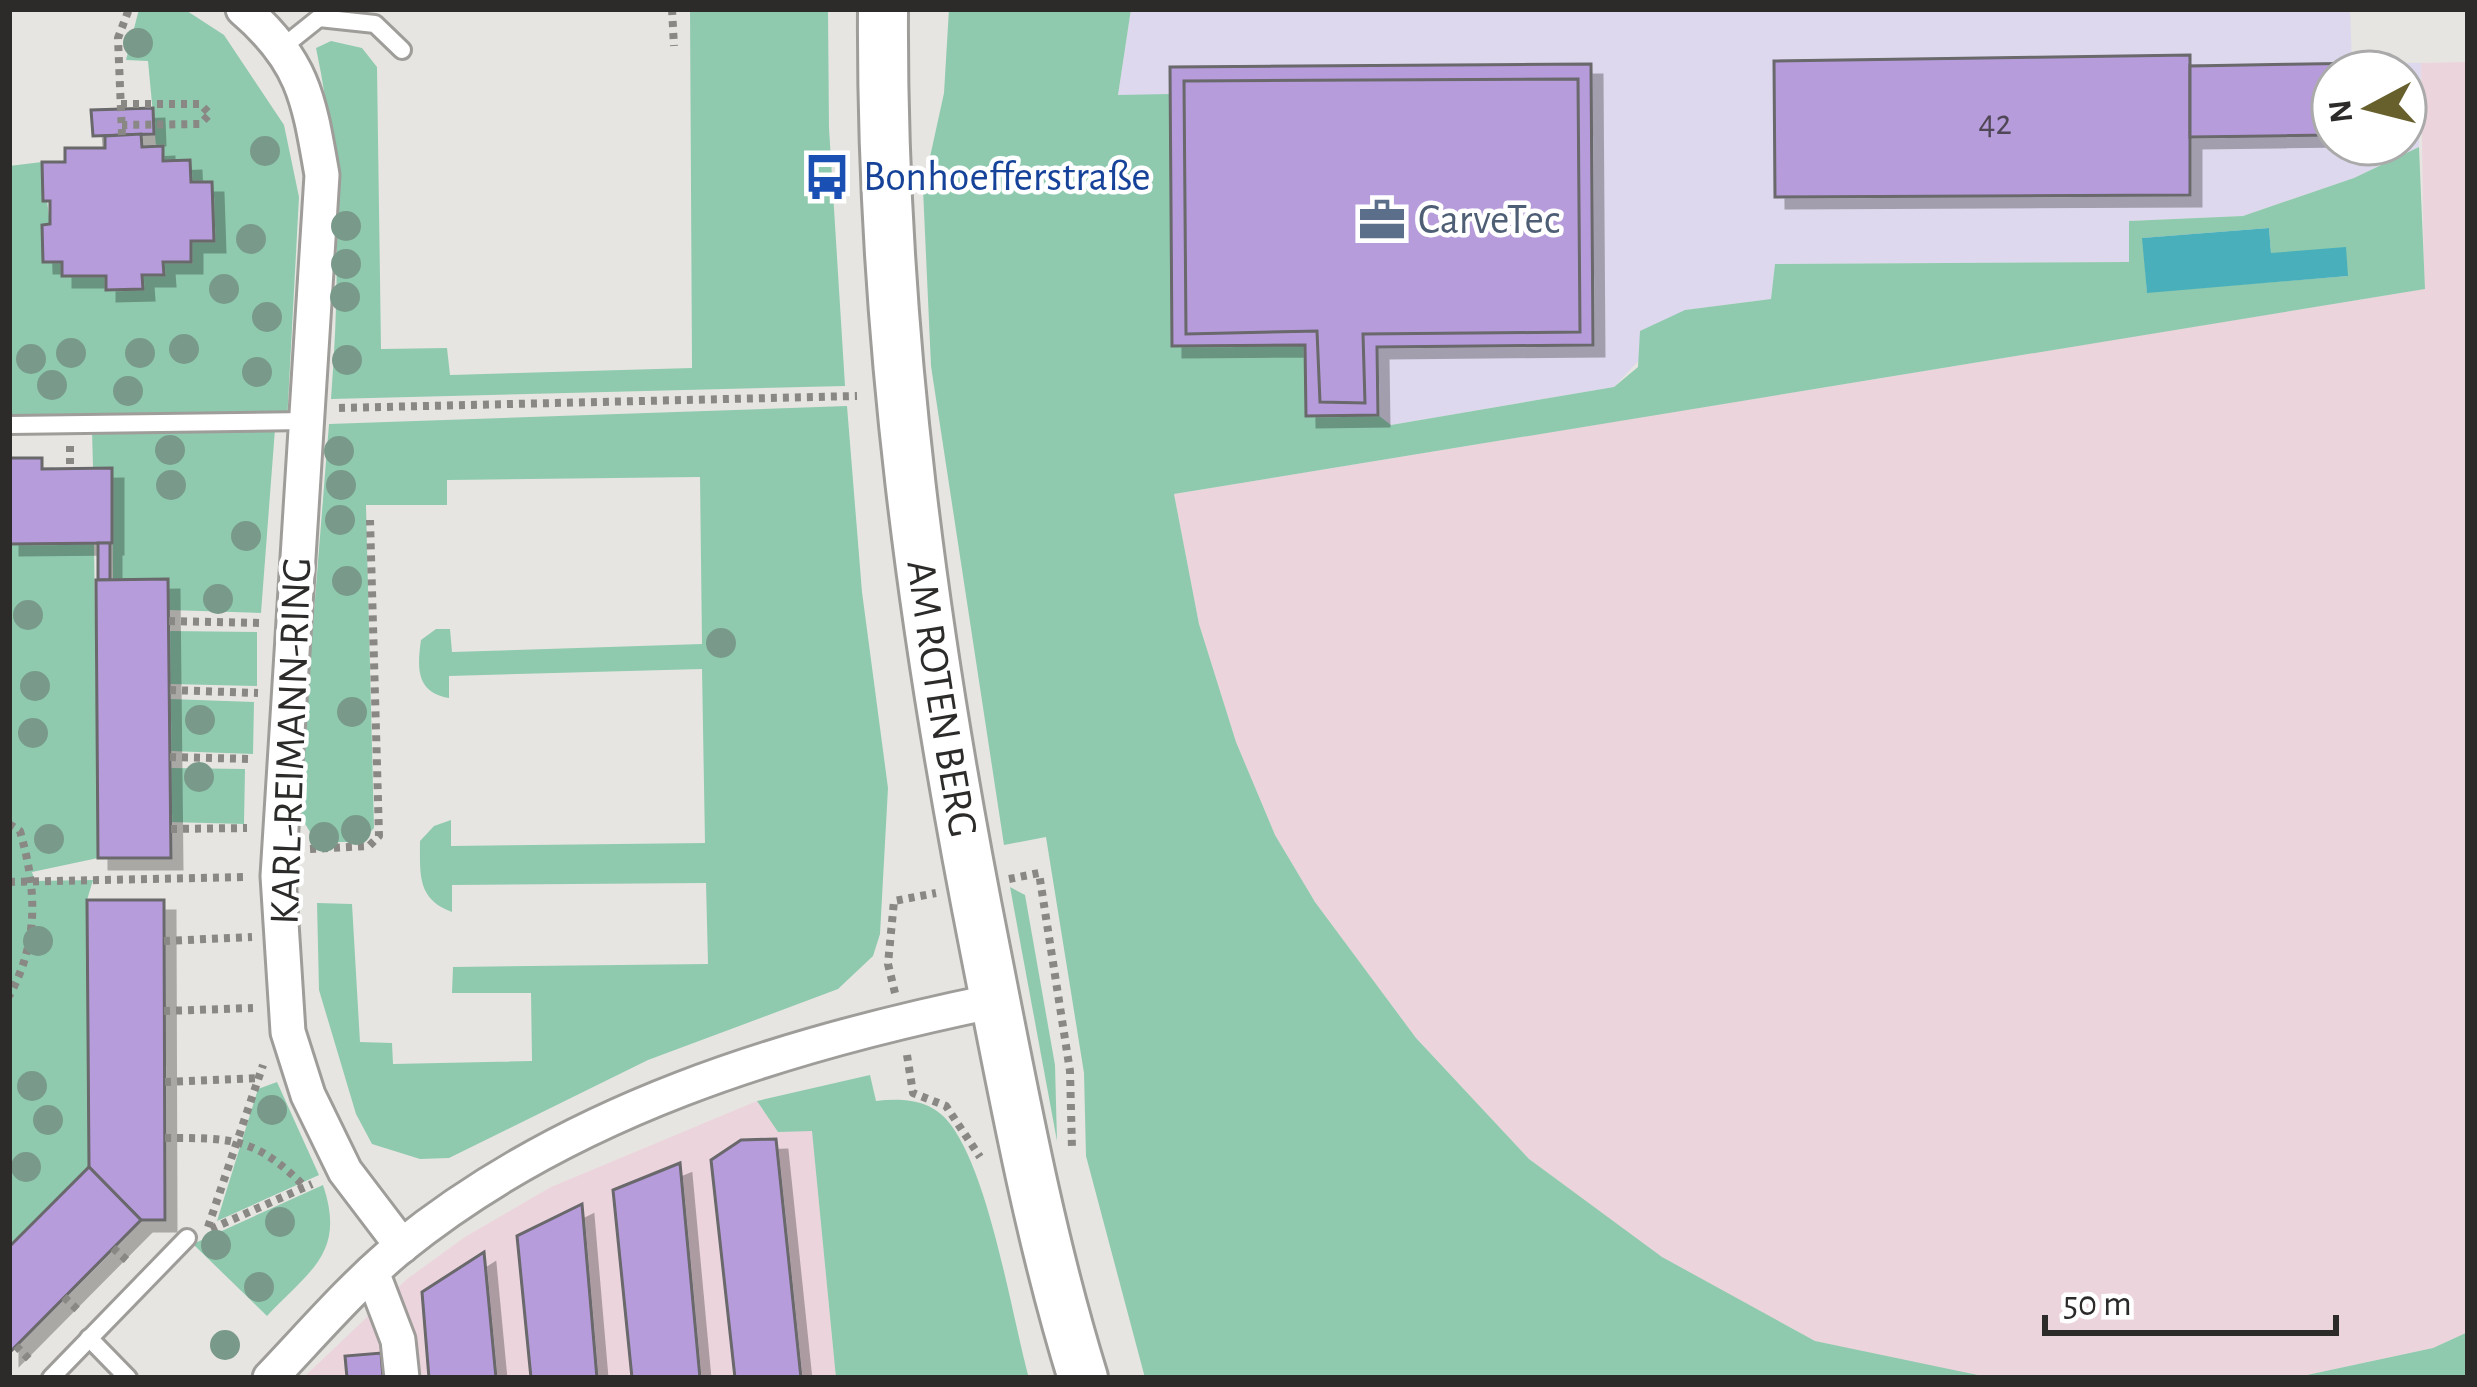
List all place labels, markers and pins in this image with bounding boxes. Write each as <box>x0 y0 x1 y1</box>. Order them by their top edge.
bus stop icon: Bonhoefferstraße <box>802 152 852 202</box>
place label: Bonhoefferstraße <box>863 156 1151 198</box>
office icon: CarveTec <box>1357 195 1407 245</box>
place label: CarveTec <box>1418 199 1560 241</box>

